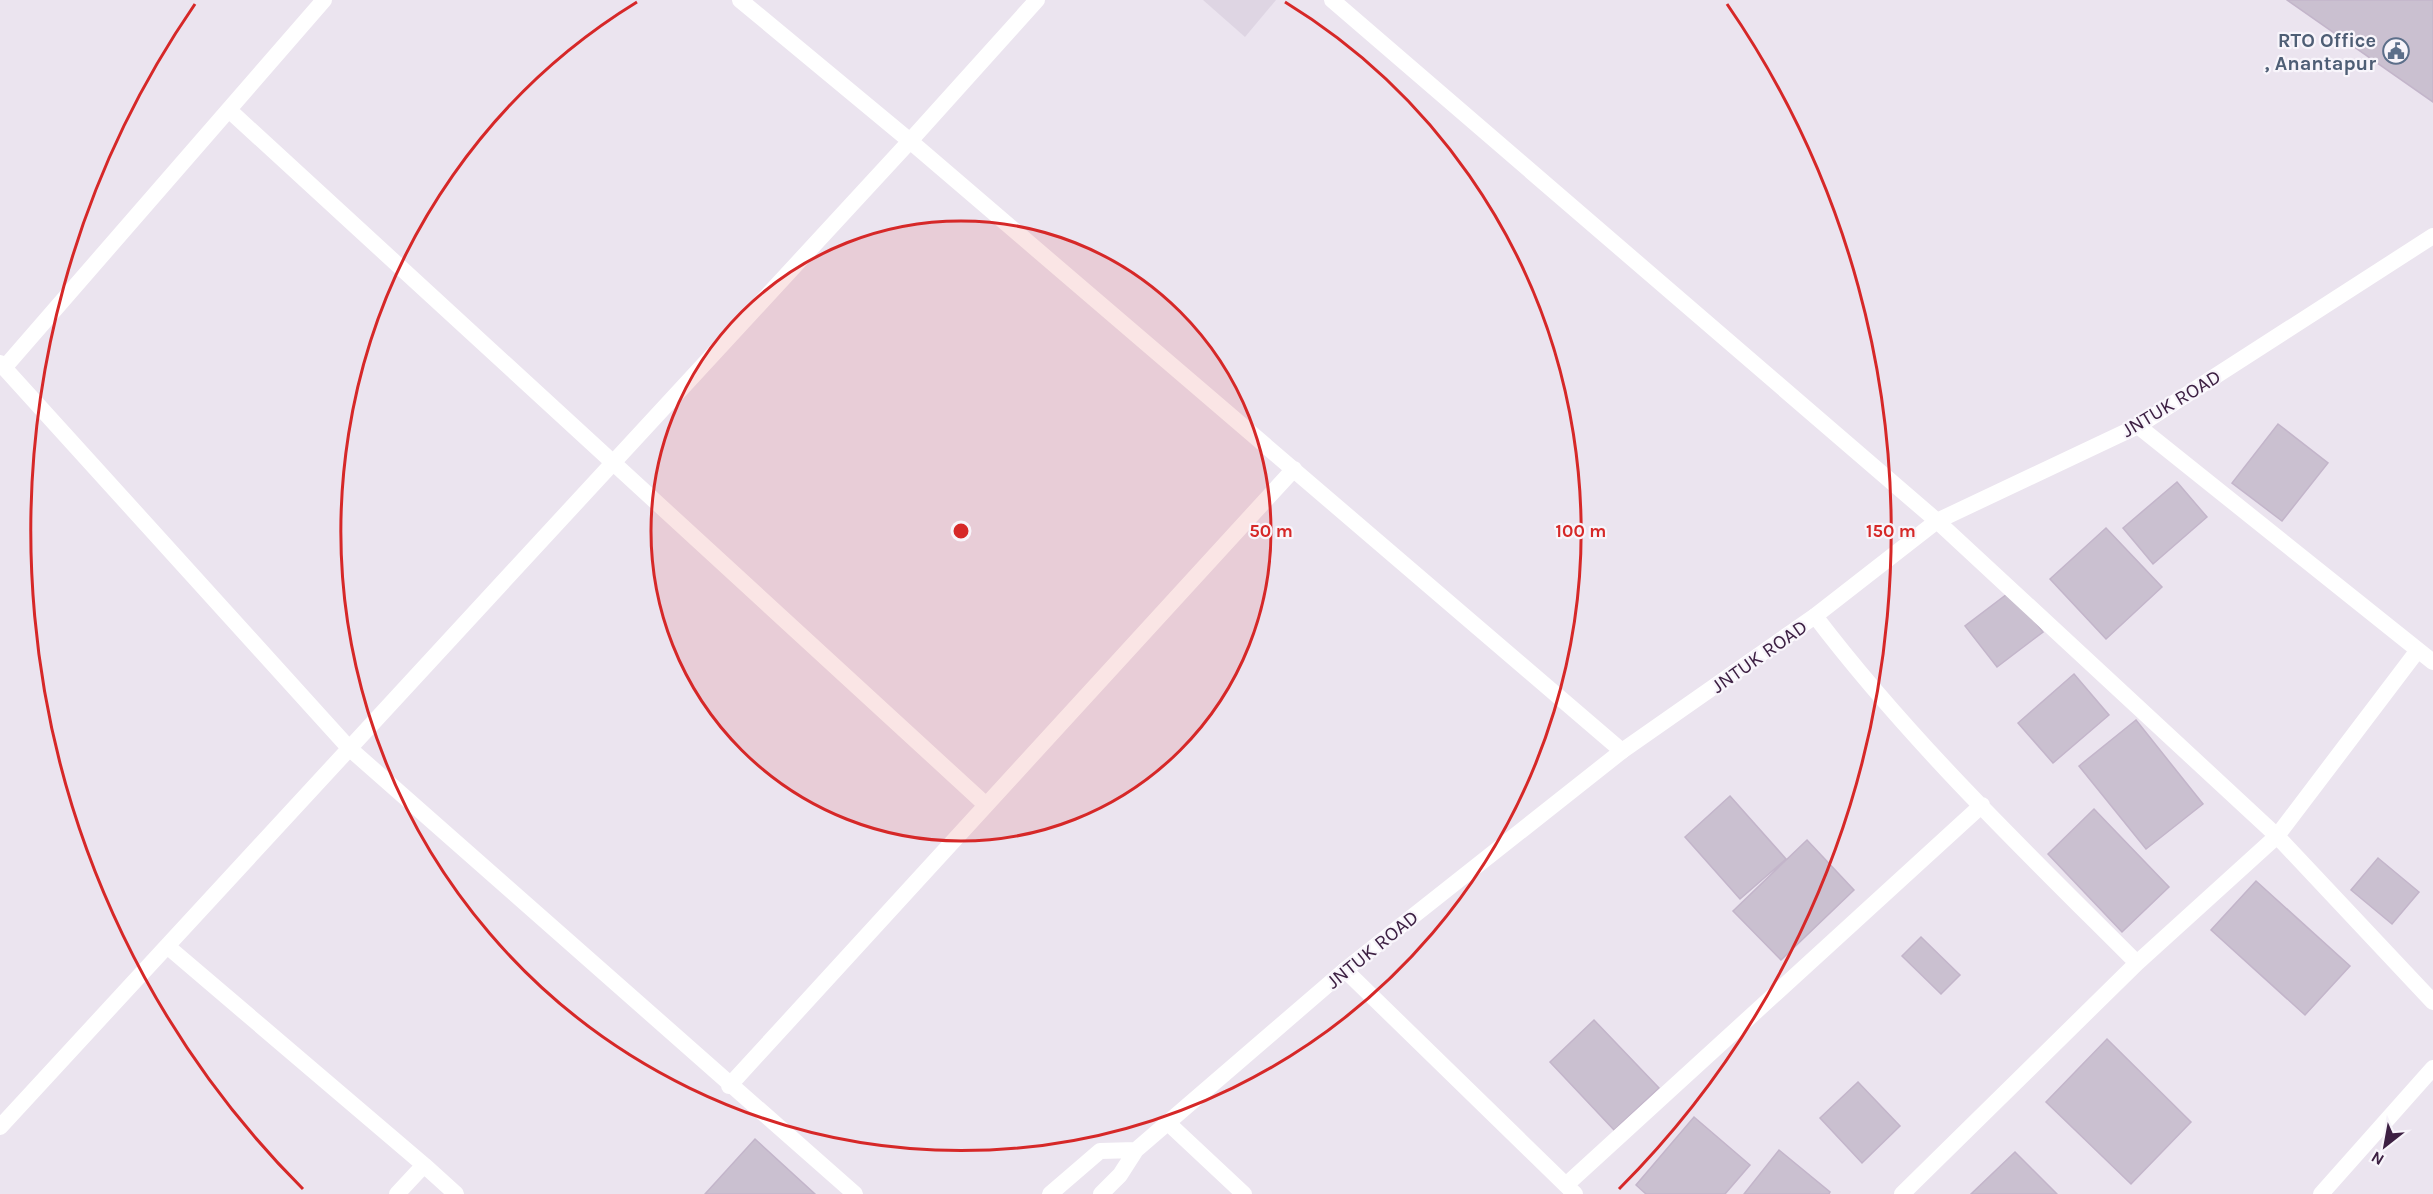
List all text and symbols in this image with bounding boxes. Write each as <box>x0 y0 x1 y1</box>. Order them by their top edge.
place label: RTO Office , Anantapur <box>2265 29 2376 75</box>
public building icon: RTO Office , Anantapur <box>2381 36 2411 66</box>
street label: JNTUK ROAD <box>2118 365 2225 442</box>
text: 50 m <box>1249 520 1293 542</box>
text: 100 m <box>1556 520 1606 542</box>
text: 150 m <box>1866 520 1916 542</box>
centre of rings <box>951 521 971 541</box>
street label: JNTUK ROAD <box>1707 615 1812 698</box>
street label: JNTUK ROAD <box>1322 905 1423 993</box>
north arrow <box>2355 1116 2415 1176</box>
text: N <box>2368 1147 2387 1170</box>

